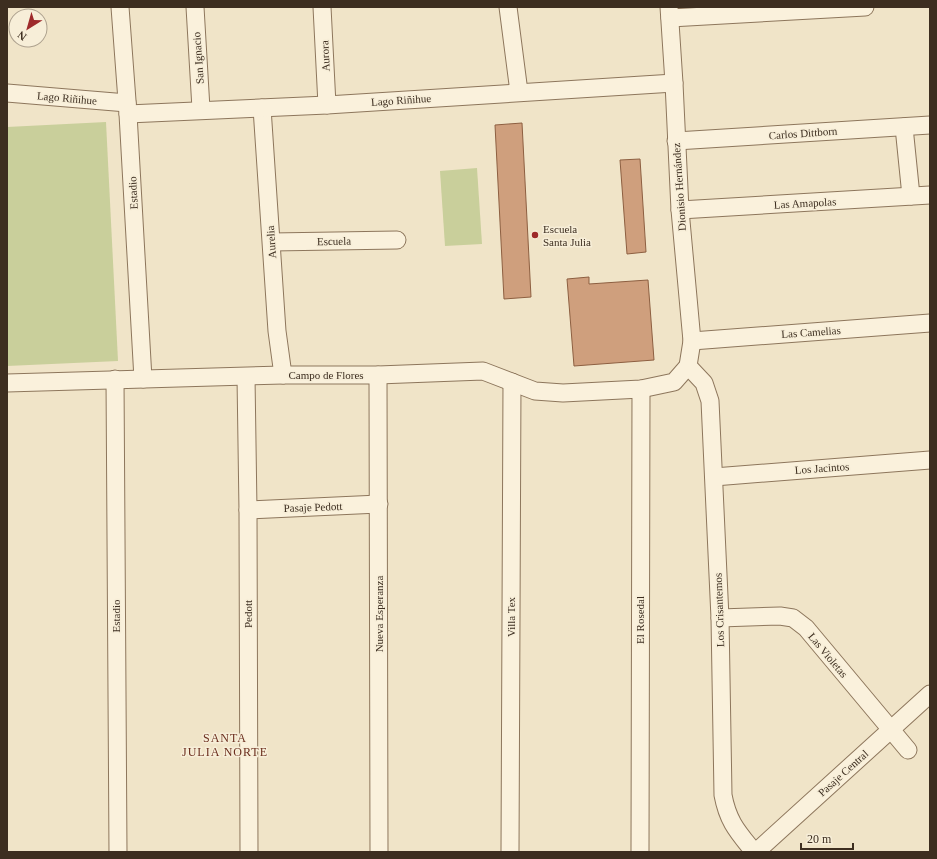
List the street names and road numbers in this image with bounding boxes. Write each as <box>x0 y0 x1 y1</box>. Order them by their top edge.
street label: San Ignacio <box>190 31 206 84</box>
street label: Aurora <box>318 40 332 72</box>
street label: Lago Riñihue <box>36 89 98 107</box>
street label: Lago Riñihue <box>371 92 432 108</box>
street label: Carlos Dittborn <box>768 125 838 141</box>
street label: Dionisio Hernández <box>670 142 688 231</box>
street label: Estadio <box>126 176 140 210</box>
street label: Las Amapolas <box>773 195 837 211</box>
street label: Aurelia <box>264 225 278 259</box>
street label: Escuela <box>317 235 351 247</box>
street label: Las Camelias <box>781 324 841 340</box>
street label: Campo de Flores <box>288 369 364 381</box>
street label: Los Jacintos <box>794 460 850 476</box>
street label: Pasaje Pedott <box>283 500 343 514</box>
street label: Los Crisantemos <box>712 573 726 647</box>
street label: Nueva Esperanza <box>373 576 385 652</box>
street label: Villa Tex <box>505 596 517 637</box>
street label: El Rosedal <box>634 596 646 644</box>
street label: Estadio <box>110 599 122 633</box>
street label: Pedott <box>242 600 254 628</box>
street label: Las Violetas <box>806 630 850 680</box>
street label: Pasaje Central <box>815 747 871 799</box>

